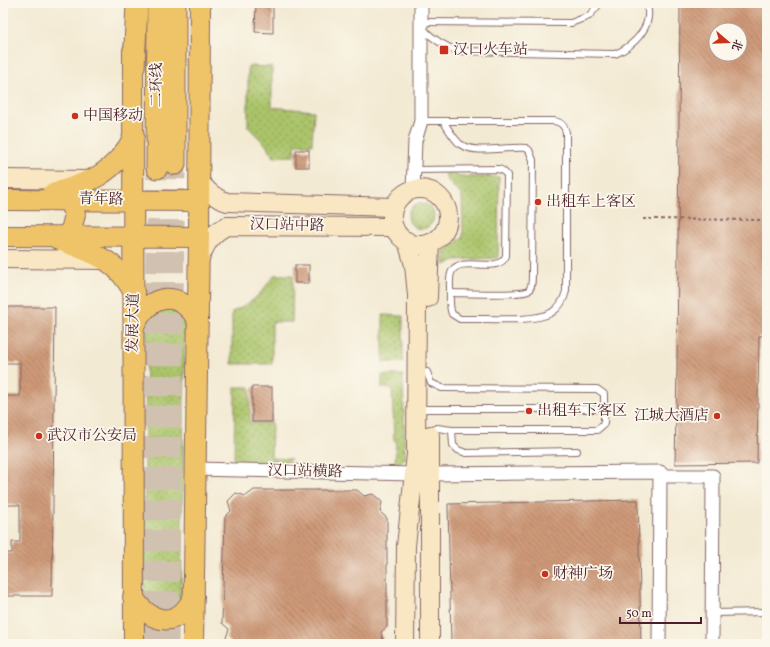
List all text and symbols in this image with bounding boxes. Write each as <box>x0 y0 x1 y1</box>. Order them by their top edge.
north arrow <box>708 22 748 62</box>
text: 北 <box>727 37 745 52</box>
place label: 汉口火车站 <box>453 40 528 61</box>
marker: 汉口火车站 <box>438 44 450 56</box>
street label: 二环线 <box>147 62 168 108</box>
place label: 中国移动 <box>83 106 143 127</box>
marker: 中国移动 <box>70 111 80 121</box>
street label: 青年路 <box>78 189 124 211</box>
place label: 出租车上客区 <box>546 192 636 213</box>
marker: 出租车上客区 <box>533 197 543 207</box>
street label: 汉口站中路 <box>249 215 325 237</box>
street label: 发展大道 <box>123 293 145 353</box>
place label: 出租车下客区 <box>537 401 627 422</box>
marker: 出租车下客区 <box>524 406 534 416</box>
place label: 江城大酒店 <box>634 406 709 427</box>
marker: 江城大酒店 <box>712 411 722 421</box>
place label: 武汉市公安局 <box>47 426 137 447</box>
marker: 武汉市公安局 <box>34 431 44 441</box>
street label: 汉口站横路 <box>267 461 343 483</box>
place label: 财神广场 <box>553 564 613 585</box>
marker: 财神广场 <box>540 569 550 579</box>
scale bar <box>620 599 701 625</box>
text: 50 m <box>626 606 652 622</box>

